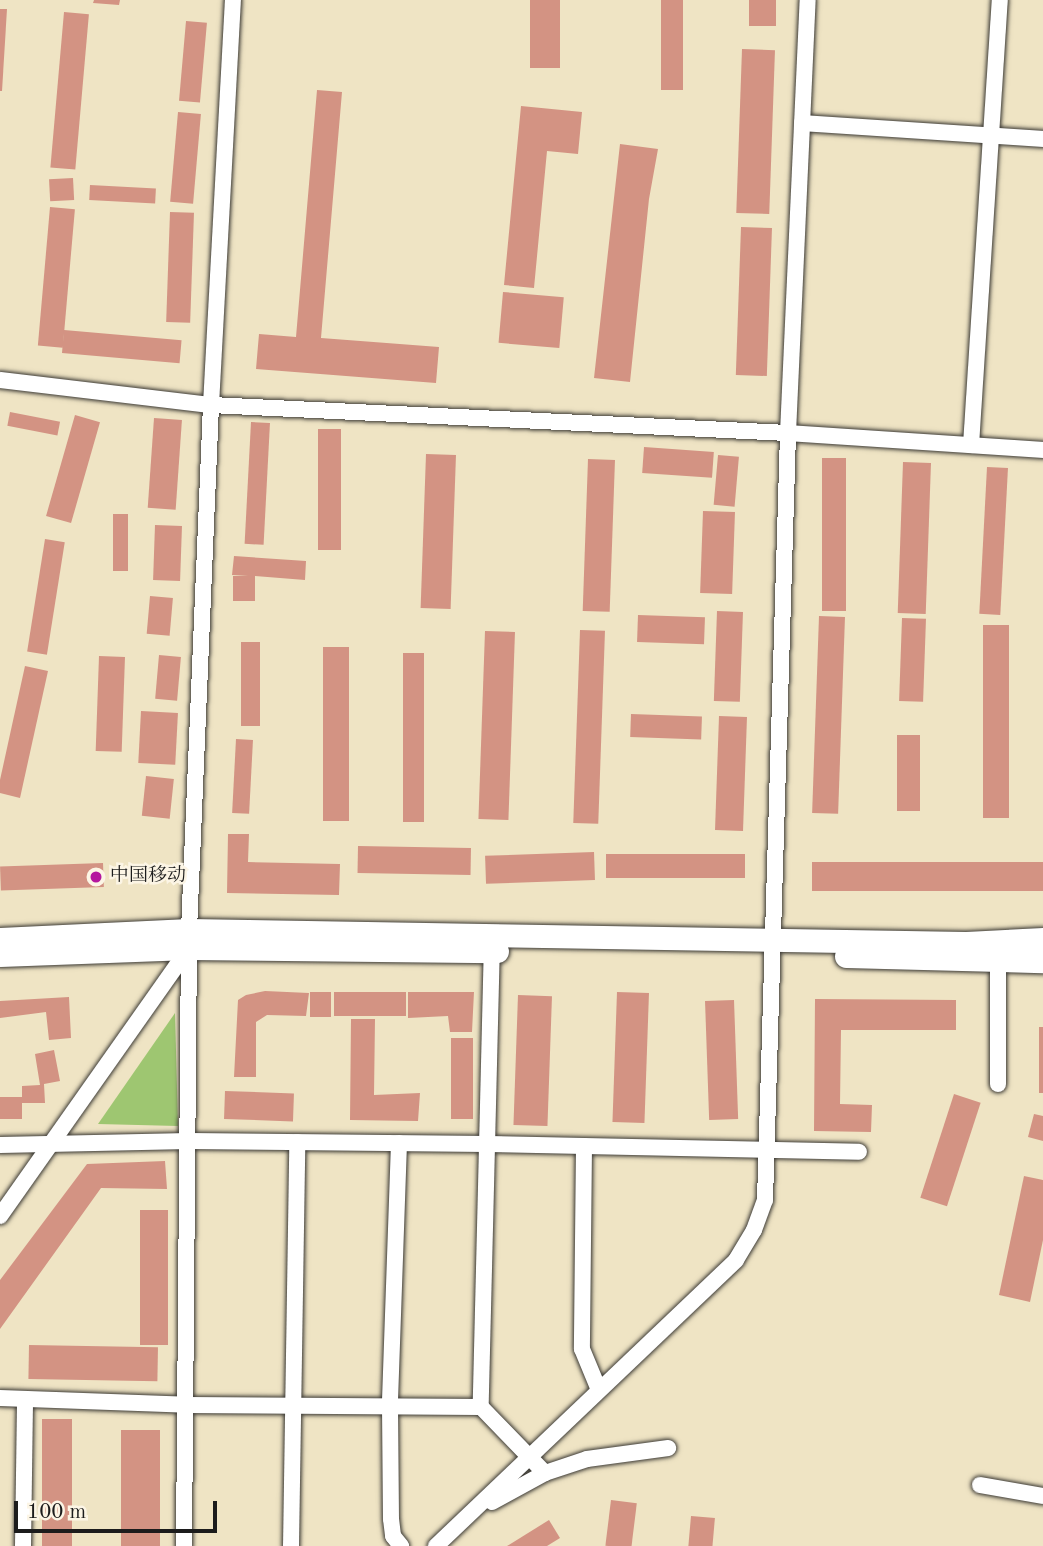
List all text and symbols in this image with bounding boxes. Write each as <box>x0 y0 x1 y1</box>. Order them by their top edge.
place label: 中国移动 <box>110 866 186 888</box>
marker: 中国移动 <box>88 869 104 885</box>
scale bar <box>18 1486 220 1530</box>
text: 100 m <box>27 1502 86 1523</box>

